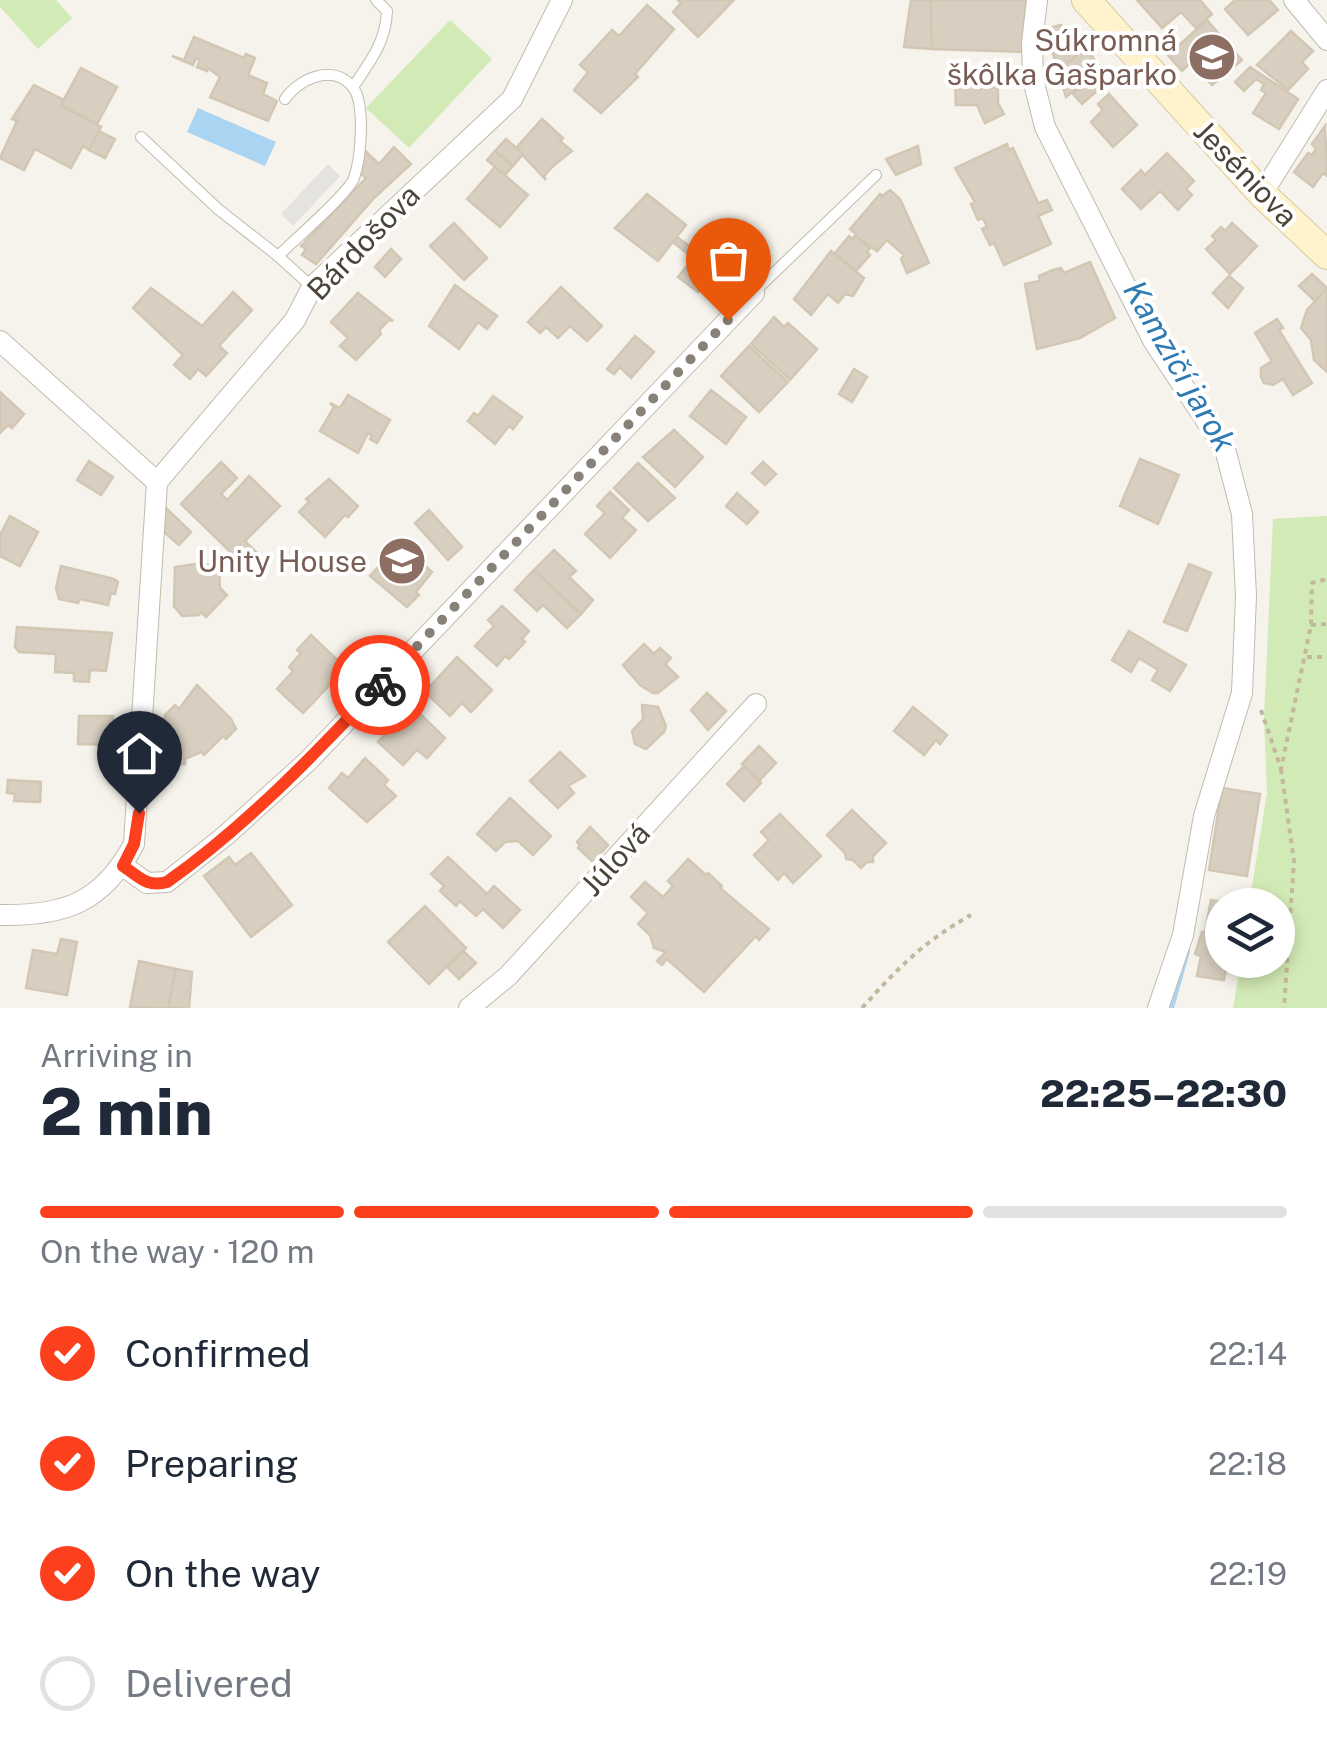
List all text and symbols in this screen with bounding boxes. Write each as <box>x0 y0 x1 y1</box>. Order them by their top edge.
place label: Súkromná škôlka Gašparko <box>947 22 1177 92</box>
school or university icon: Súkromná škôlka Gašparko <box>1186 31 1238 83</box>
street label: Jeséniova <box>1187 112 1305 234</box>
street label: Bárdošova <box>299 177 427 307</box>
pin <box>686 218 771 321</box>
icon: bag <box>701 233 756 288</box>
water label: Kamzičí jarok <box>1116 274 1244 459</box>
school or university icon: Unity House <box>376 535 428 587</box>
place label: Unity House <box>197 543 367 579</box>
courier <box>330 635 430 735</box>
icon: bike <box>353 658 408 713</box>
pin <box>97 711 182 814</box>
icon: home <box>112 726 167 781</box>
street label: Júlová <box>573 815 657 903</box>
map controls <box>1205 888 1295 978</box>
button: layers <box>1205 888 1295 978</box>
text: Arriving in <box>40 1037 193 1074</box>
text: 22:25–22:30 <box>1040 1071 1287 1116</box>
text: 2 min <box>40 1073 213 1150</box>
text: On the way · 120 m <box>40 1233 314 1270</box>
icon: check <box>40 1326 95 1381</box>
text: Confirmed <box>125 1331 310 1376</box>
text: 22:14 <box>1209 1335 1287 1372</box>
icon: check <box>40 1436 95 1491</box>
text: Preparing <box>125 1441 299 1486</box>
text: 22:18 <box>1208 1445 1287 1482</box>
icon: check <box>40 1546 95 1601</box>
text: On the way <box>125 1551 321 1596</box>
text: 22:19 <box>1209 1555 1287 1592</box>
text: Delivered <box>125 1661 293 1706</box>

